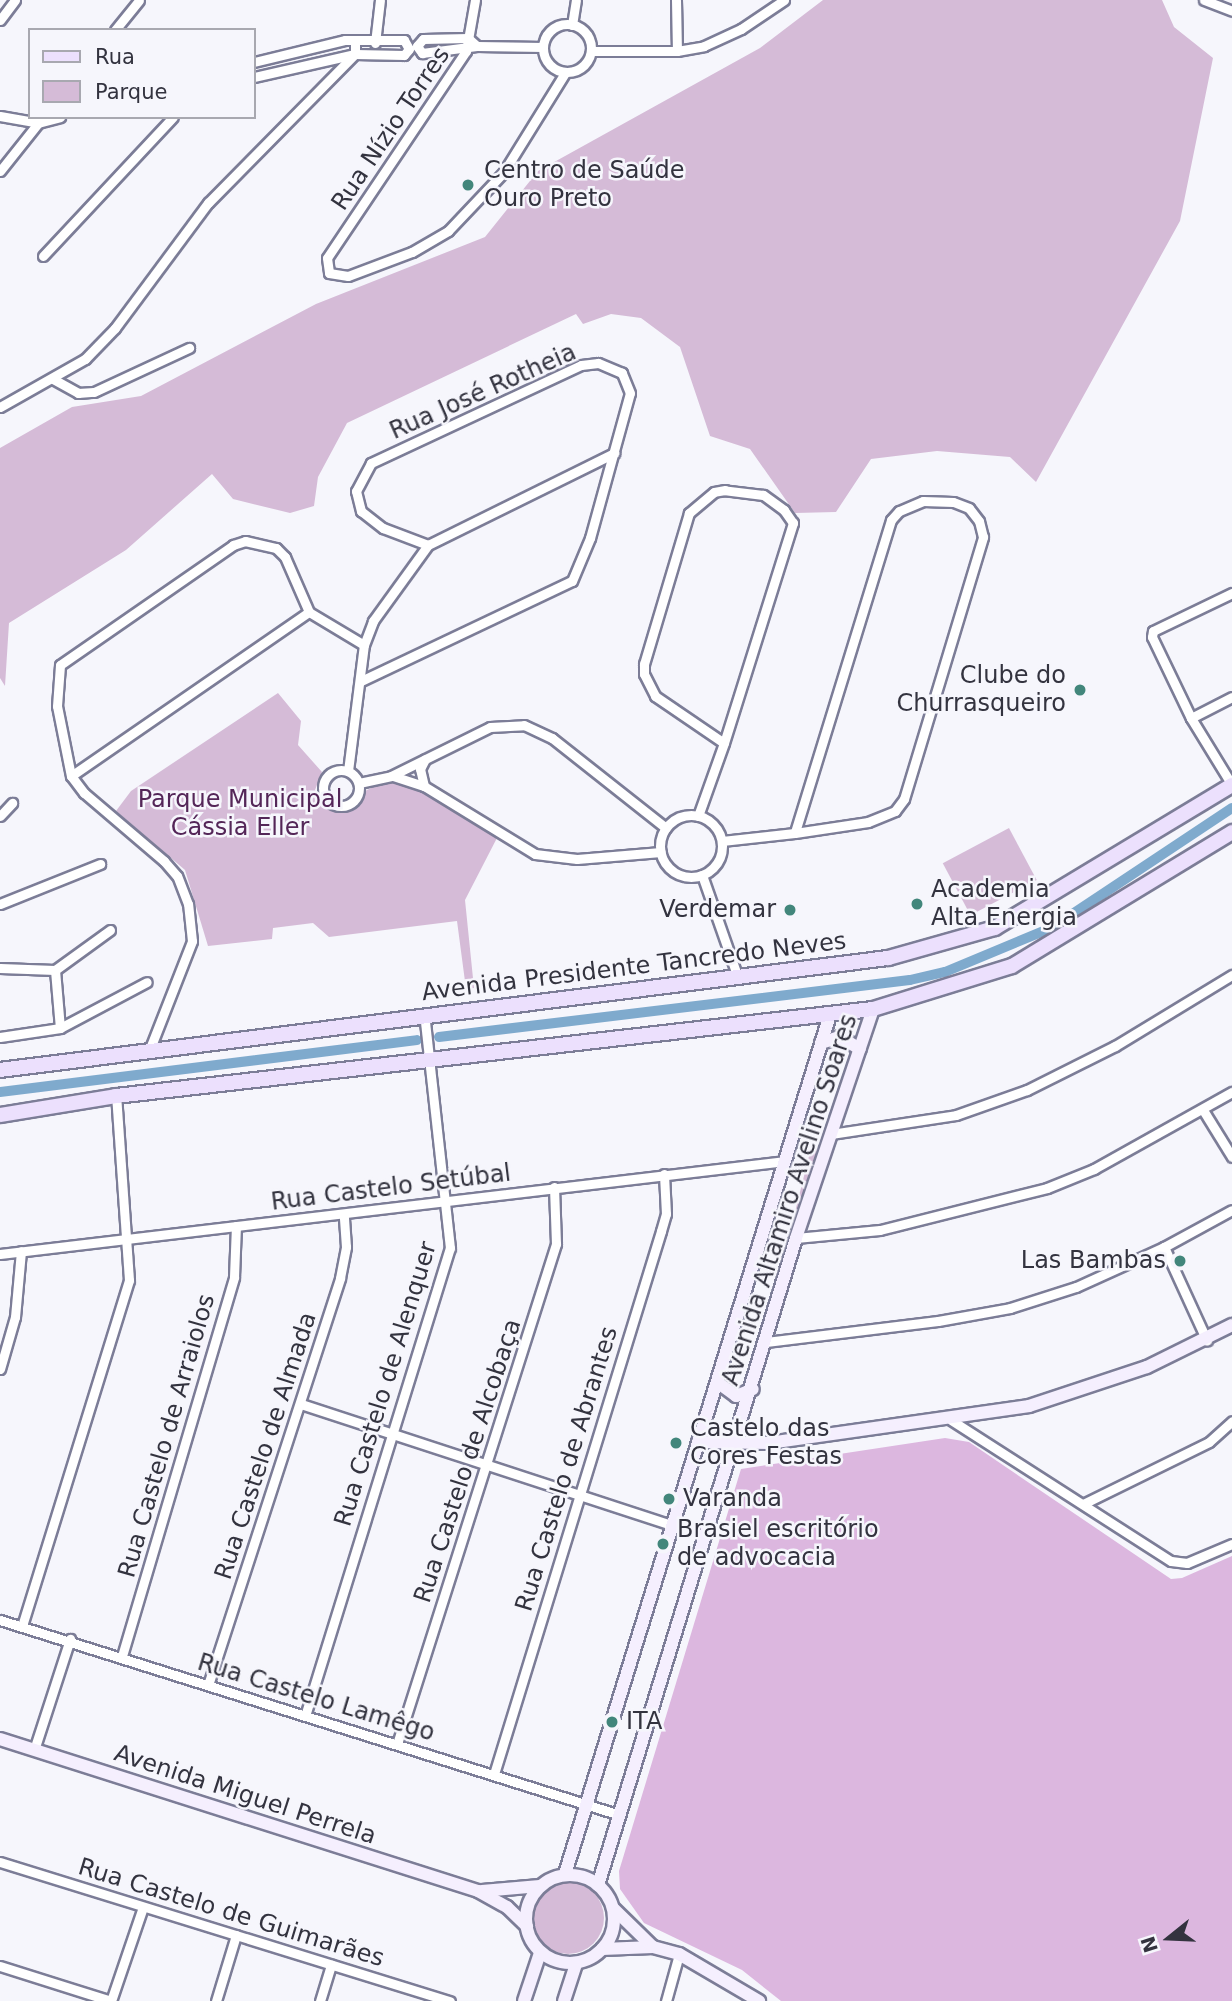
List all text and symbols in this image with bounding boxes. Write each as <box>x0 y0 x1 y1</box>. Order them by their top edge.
legend <box>28 28 256 119</box>
street label: Rua Nízio Torres <box>326 42 456 216</box>
text: Rua <box>95 45 135 69</box>
text: Parque <box>95 80 167 104</box>
place label: Centro de Saúde Ouro Preto <box>484 157 685 213</box>
marker: Centro de Saúde Ouro Preto <box>458 175 478 195</box>
street label: Rua José Rotheia <box>385 338 581 446</box>
place label: Clube do Churrasqueiro <box>896 662 1066 718</box>
marker: Clube do Churrasqueiro <box>1072 682 1088 698</box>
park label: Parque Municipal Cássia Eller <box>138 786 342 842</box>
place label: Academia Alta Energia <box>931 876 1077 932</box>
place label: Verdemar <box>659 896 776 924</box>
marker: Academia Alta Energia <box>909 896 925 912</box>
marker: Verdemar <box>782 902 798 918</box>
street label: Avenida Presidente Tancredo Neves <box>420 927 848 1007</box>
street label: Avenida Altamiro Avelino Soares <box>716 1011 864 1389</box>
street label: Rua Castelo Setúbal <box>269 1159 513 1217</box>
street label: Rua Castelo de Alenquer <box>329 1238 443 1530</box>
place label: Las Bambas <box>1021 1247 1166 1275</box>
marker: Las Bambas <box>1172 1253 1188 1269</box>
street label: Rua Castelo de Arraiolos <box>113 1291 221 1581</box>
street label: Rua Castelo de Almada <box>209 1309 323 1583</box>
street label: Rua Castelo de Alcobaça <box>408 1315 528 1607</box>
street label: Rua Castelo de Abrantes <box>510 1323 624 1615</box>
place label: Castelo das Cores Festas <box>690 1415 842 1471</box>
marker: Castelo das Cores Festas <box>668 1435 684 1451</box>
place label: Varanda <box>683 1485 782 1513</box>
marker: Varanda <box>661 1491 677 1507</box>
place label: Brasiel escritório de advocacia <box>677 1516 879 1572</box>
marker: Brasiel escritório de advocacia <box>655 1536 671 1552</box>
street label: Rua Castelo Lamêgo <box>194 1648 438 1748</box>
place label: ITA <box>626 1708 662 1736</box>
marker: ITA <box>604 1714 620 1730</box>
street label: Avenida Miguel Perrela <box>110 1739 380 1851</box>
street label: Rua Castelo de Guimarães <box>75 1853 387 1973</box>
north arrow <box>1134 1903 1204 1973</box>
text: N <box>1136 1934 1162 1955</box>

